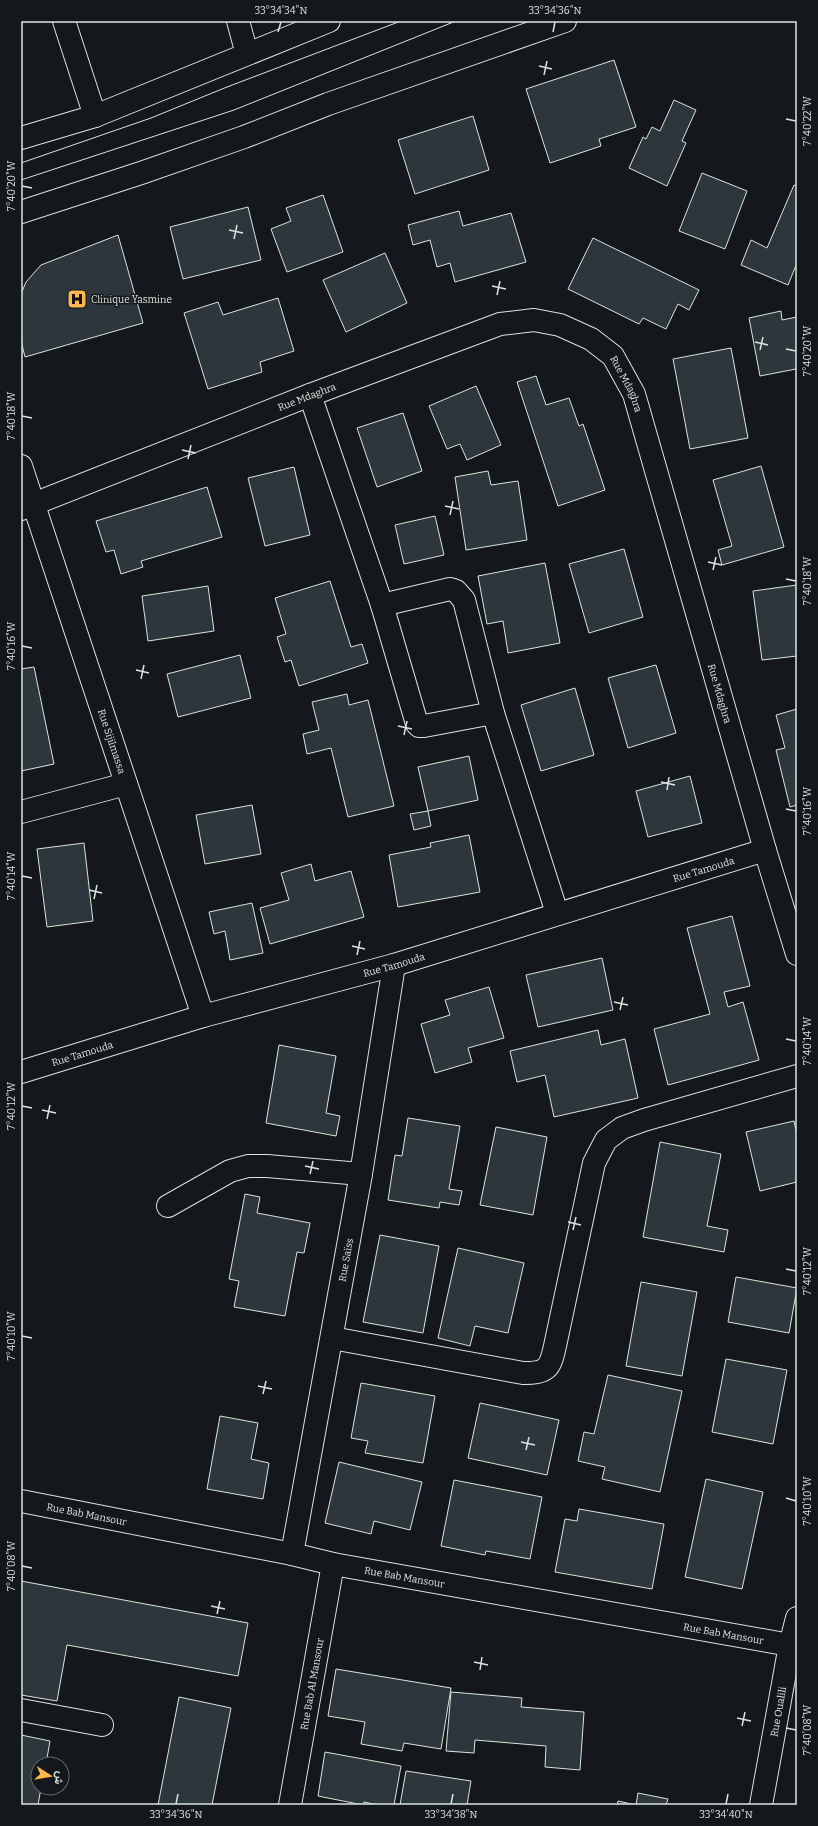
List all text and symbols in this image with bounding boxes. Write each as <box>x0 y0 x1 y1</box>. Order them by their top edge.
text: 33°34'34"N <box>255 5 308 17</box>
text: 33°34'36"N <box>529 5 582 17</box>
text: 7°40'22"W <box>802 96 814 146</box>
text: 7°40'20"W <box>6 160 18 211</box>
hospital icon: Clinique Yasmine <box>66 288 88 310</box>
place label: Clinique Yasmine <box>91 294 172 306</box>
text: 7°40'20"W <box>802 325 814 376</box>
street label: Rue Mdaghra <box>607 354 644 414</box>
street label: Rue Mdaghra <box>276 381 338 414</box>
text: 7°40'18"W <box>6 391 18 440</box>
text: 7°40'18"W <box>802 556 814 605</box>
text: 7°40'16"W <box>6 621 18 670</box>
street label: Rue Mdaghra <box>705 663 733 725</box>
street label: Rue Sijilmassa <box>95 708 128 776</box>
text: 7°40'16"W <box>802 786 814 835</box>
text: 7°40'14"W <box>6 851 18 900</box>
street label: Rue Tamouda <box>671 855 736 885</box>
street label: Rue Tamouda <box>362 951 427 980</box>
text: 7°40'14"W <box>802 1016 814 1065</box>
street label: Rue Tamouda <box>50 1039 115 1069</box>
text: 7°40'12"W <box>6 1081 18 1130</box>
street label: Rue Saïss <box>337 1237 356 1283</box>
text: 7°40'12"W <box>802 1246 814 1295</box>
text: 7°40'10"W <box>6 1311 18 1360</box>
text: 7°40'10"W <box>802 1476 814 1525</box>
street label: Rue Bab Mansour <box>45 1501 128 1529</box>
text: 7°40'08"W <box>6 1540 18 1591</box>
street label: Rue Bab Mansour <box>363 1565 446 1591</box>
street label: Rue Bab Mansour <box>682 1621 765 1647</box>
street label: Rue Bab Al Mansour <box>298 1637 327 1731</box>
street label: Rue Oualili <box>768 1686 789 1738</box>
text: 7°40'08"W <box>802 1704 814 1755</box>
north arrow <box>30 1756 70 1796</box>
text: ش <box>52 1770 67 1786</box>
text: 33°34'36"N <box>150 1809 203 1821</box>
text: 33°34'38"N <box>425 1809 477 1821</box>
text: 33°34'40"N <box>699 1809 753 1821</box>

